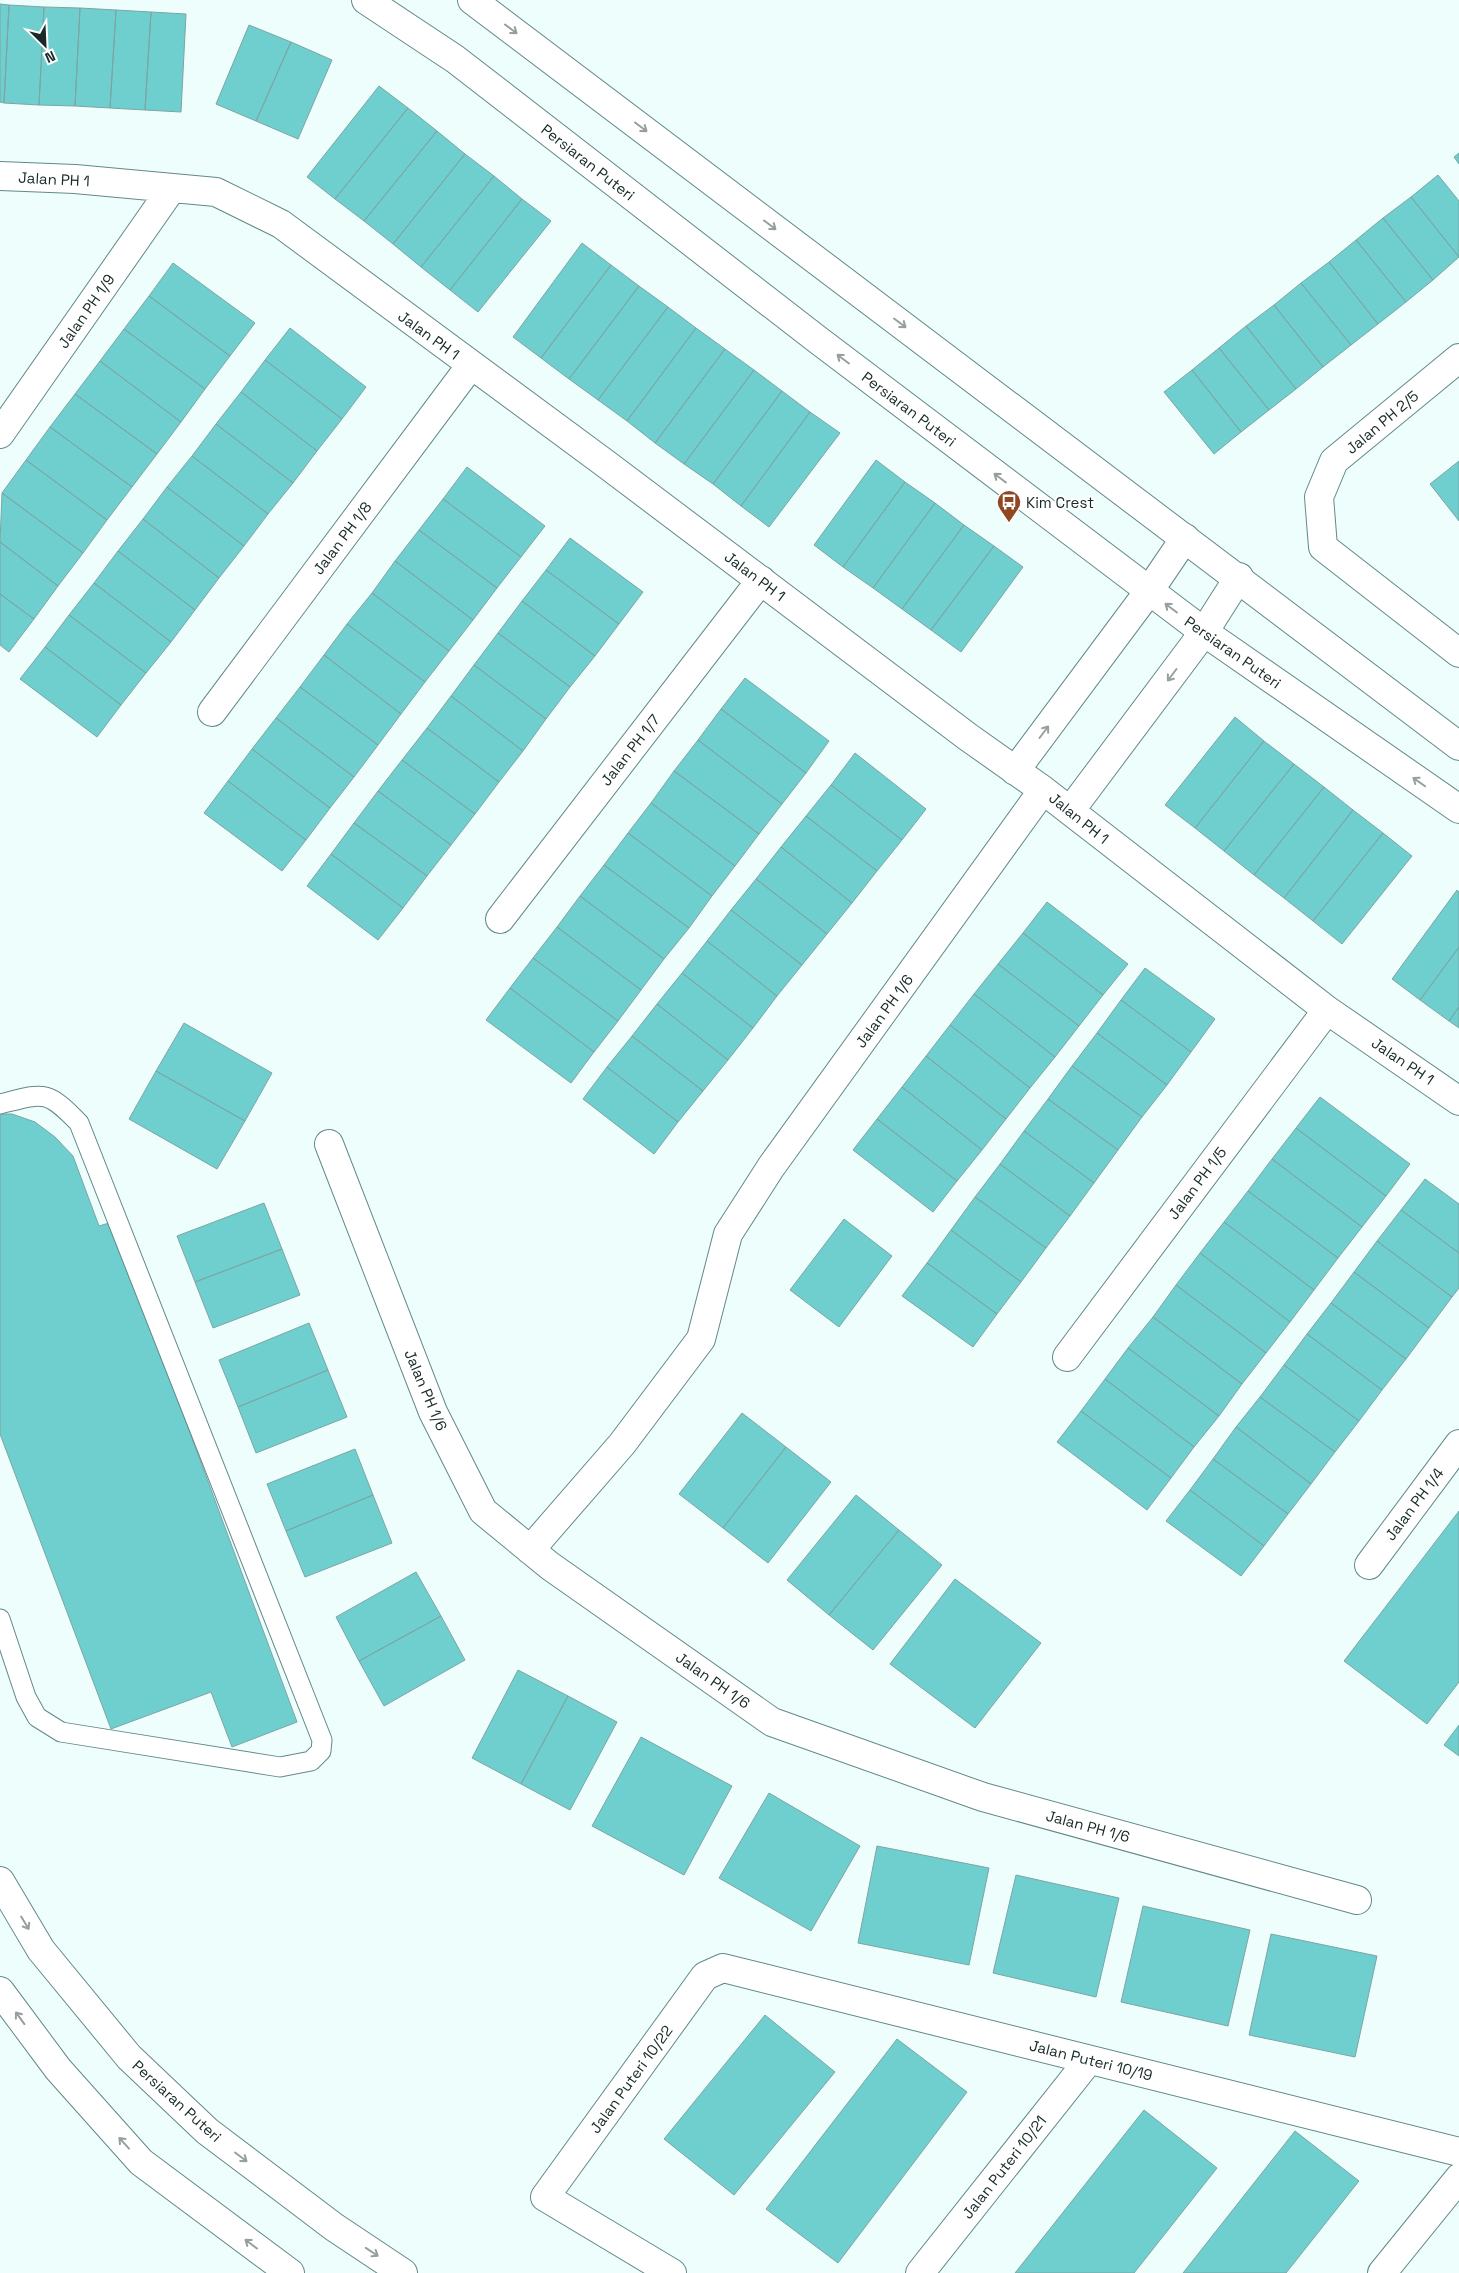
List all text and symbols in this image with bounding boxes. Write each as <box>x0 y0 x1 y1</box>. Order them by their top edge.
north arrow <box>20 20 70 70</box>
one-way arrow <box>504 24 517 35</box>
text: N <box>42 47 58 67</box>
street label: Persiaran Puteri <box>537 120 639 204</box>
one-way arrow <box>634 122 647 133</box>
street label: Jalan PH 1 <box>18 168 90 190</box>
one-way arrow <box>763 220 776 231</box>
street label: Jalan PH 1/9 <box>53 270 119 352</box>
street label: Jalan PH 1 <box>395 306 463 364</box>
one-way arrow <box>893 318 906 329</box>
one-way arrow <box>837 353 850 364</box>
street label: Persiaran Puteri <box>858 367 960 451</box>
street label: Jalan PH 2/5 <box>1342 386 1422 458</box>
one-way arrow <box>994 472 1007 483</box>
bus stop icon: Kim Crest <box>996 489 1022 523</box>
place label: Kim Crest <box>1026 493 1094 512</box>
street label: Jalan PH 1/8 <box>308 498 376 578</box>
street label: Jalan PH 1 <box>721 547 789 605</box>
one-way arrow <box>1165 602 1178 613</box>
street label: Persiaran Puteri <box>1181 612 1285 692</box>
one-way arrow <box>1167 668 1177 682</box>
street label: Jalan PH 1/7 <box>596 710 664 790</box>
one-way arrow <box>1038 726 1049 739</box>
one-way arrow <box>1412 777 1426 787</box>
street label: Jalan PH 1 <box>1045 788 1113 848</box>
street label: Jalan PH 1/6 <box>851 971 917 1051</box>
street label: Jalan PH 1 <box>1368 1033 1438 1089</box>
street label: Jalan PH 1/5 <box>1164 1143 1230 1223</box>
street label: Jalan PH 1/6 <box>400 1347 452 1433</box>
street label: Jalan PH 1/4 <box>1380 1464 1448 1544</box>
street label: Jalan PH 1/6 <box>672 1647 754 1713</box>
street label: Jalan PH 1/6 <box>1044 1806 1132 1846</box>
one-way arrow <box>21 1916 31 1930</box>
one-way arrow <box>15 2011 25 2025</box>
street label: Jalan Puteri 10/22 <box>585 2021 677 2137</box>
street label: Jalan Puteri 10/19 <box>1027 2036 1155 2084</box>
street label: Persiaran Puteri <box>128 2056 226 2146</box>
street label: Jalan Puteri 10/21 <box>958 2111 1050 2223</box>
one-way arrow <box>118 2136 130 2149</box>
one-way arrow <box>234 2152 248 2162</box>
one-way arrow <box>244 2239 258 2249</box>
one-way arrow <box>365 2248 379 2258</box>

